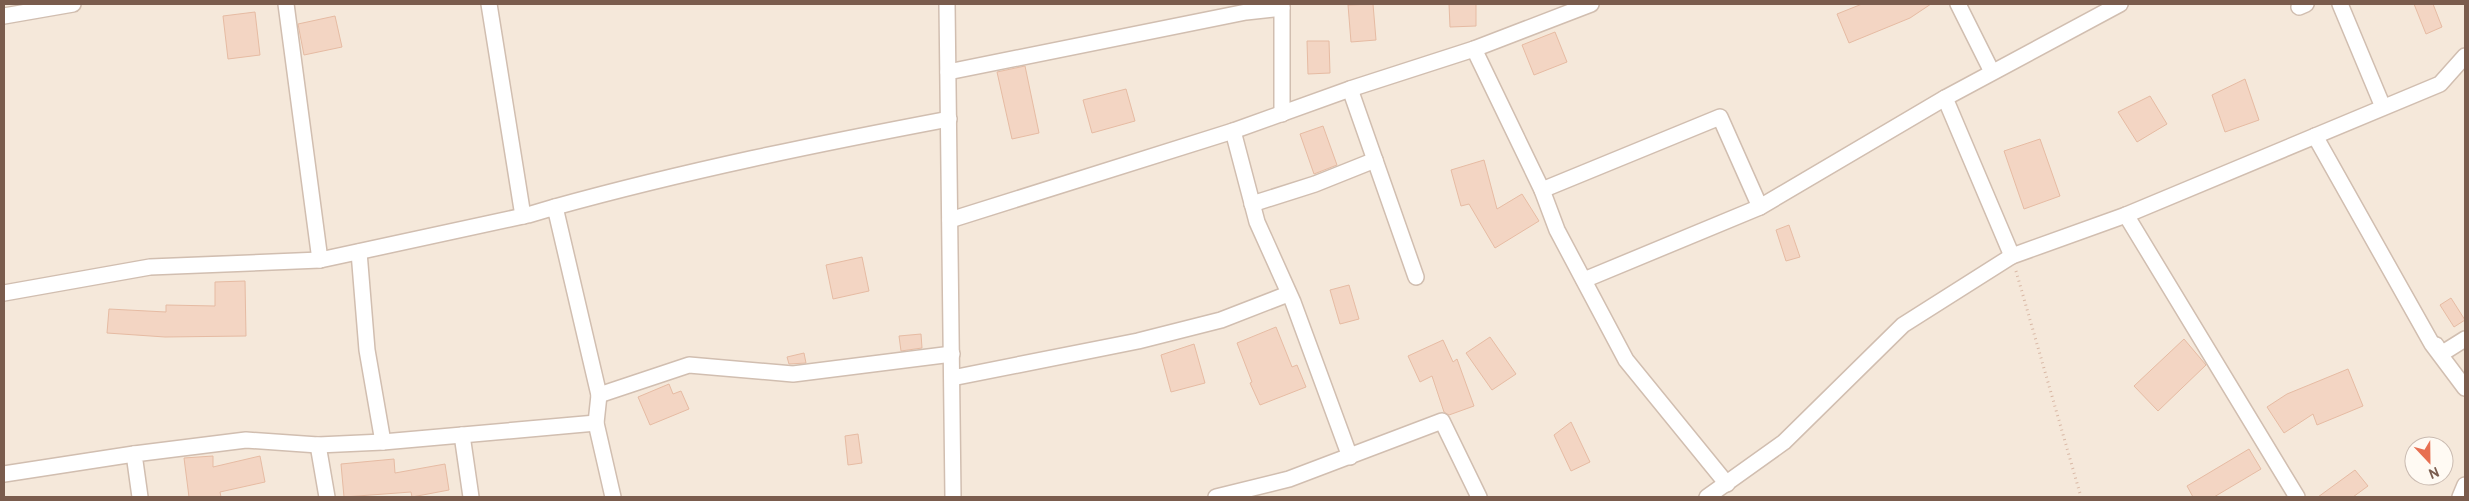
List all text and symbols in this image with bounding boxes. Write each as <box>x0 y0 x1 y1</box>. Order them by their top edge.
north arrow <box>2404 436 2454 486</box>
text: N <box>2425 462 2441 481</box>

